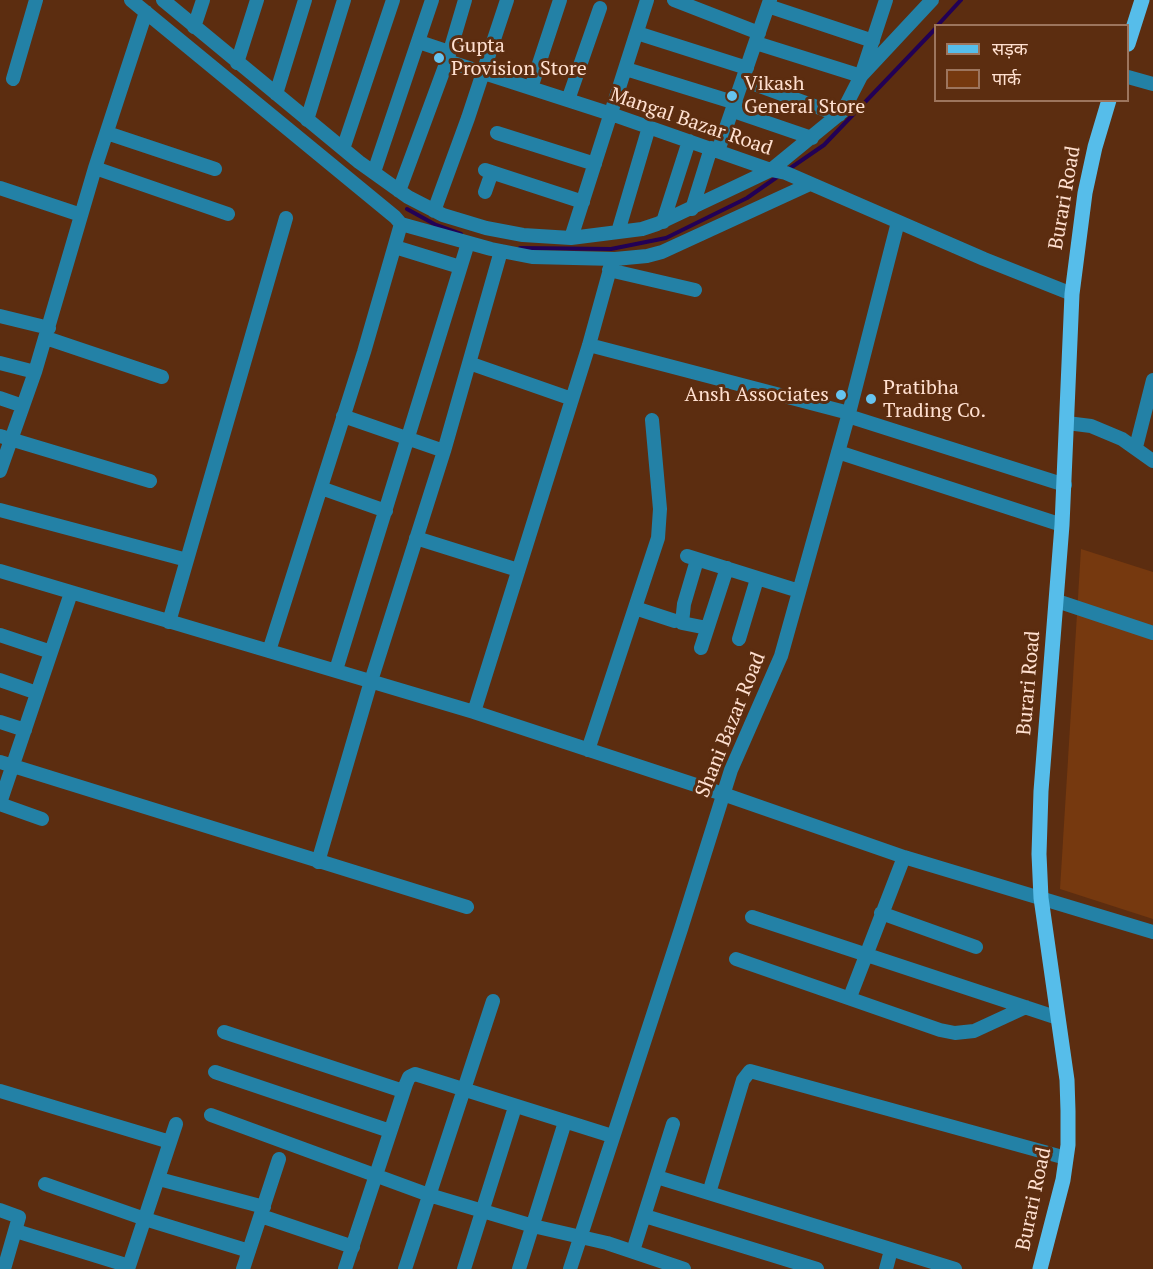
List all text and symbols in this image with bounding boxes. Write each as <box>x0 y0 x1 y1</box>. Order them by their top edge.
legend <box>934 24 1129 102</box>
place label: Gupta Provision Store <box>451 34 587 81</box>
text: सड़क <box>992 36 1028 60</box>
marker: Gupta Provision Store <box>432 51 446 65</box>
text: पार्क <box>992 66 1021 90</box>
place label: Vikash General Store <box>744 72 865 119</box>
street label: Mangal Bazar Road <box>607 83 775 161</box>
marker: Vikash General Store <box>725 89 739 103</box>
street label: Burari Road <box>1044 144 1086 252</box>
place label: Pratibha Trading Co. <box>883 376 986 423</box>
place label: Ansh Associates <box>685 383 829 407</box>
marker: Ansh Associates <box>834 388 848 402</box>
marker: Pratibha Trading Co. <box>864 392 878 406</box>
street label: Burari Road <box>1012 630 1046 736</box>
street label: Shani Bazar Road <box>691 649 771 801</box>
street label: Burari Road <box>1011 1145 1057 1253</box>

